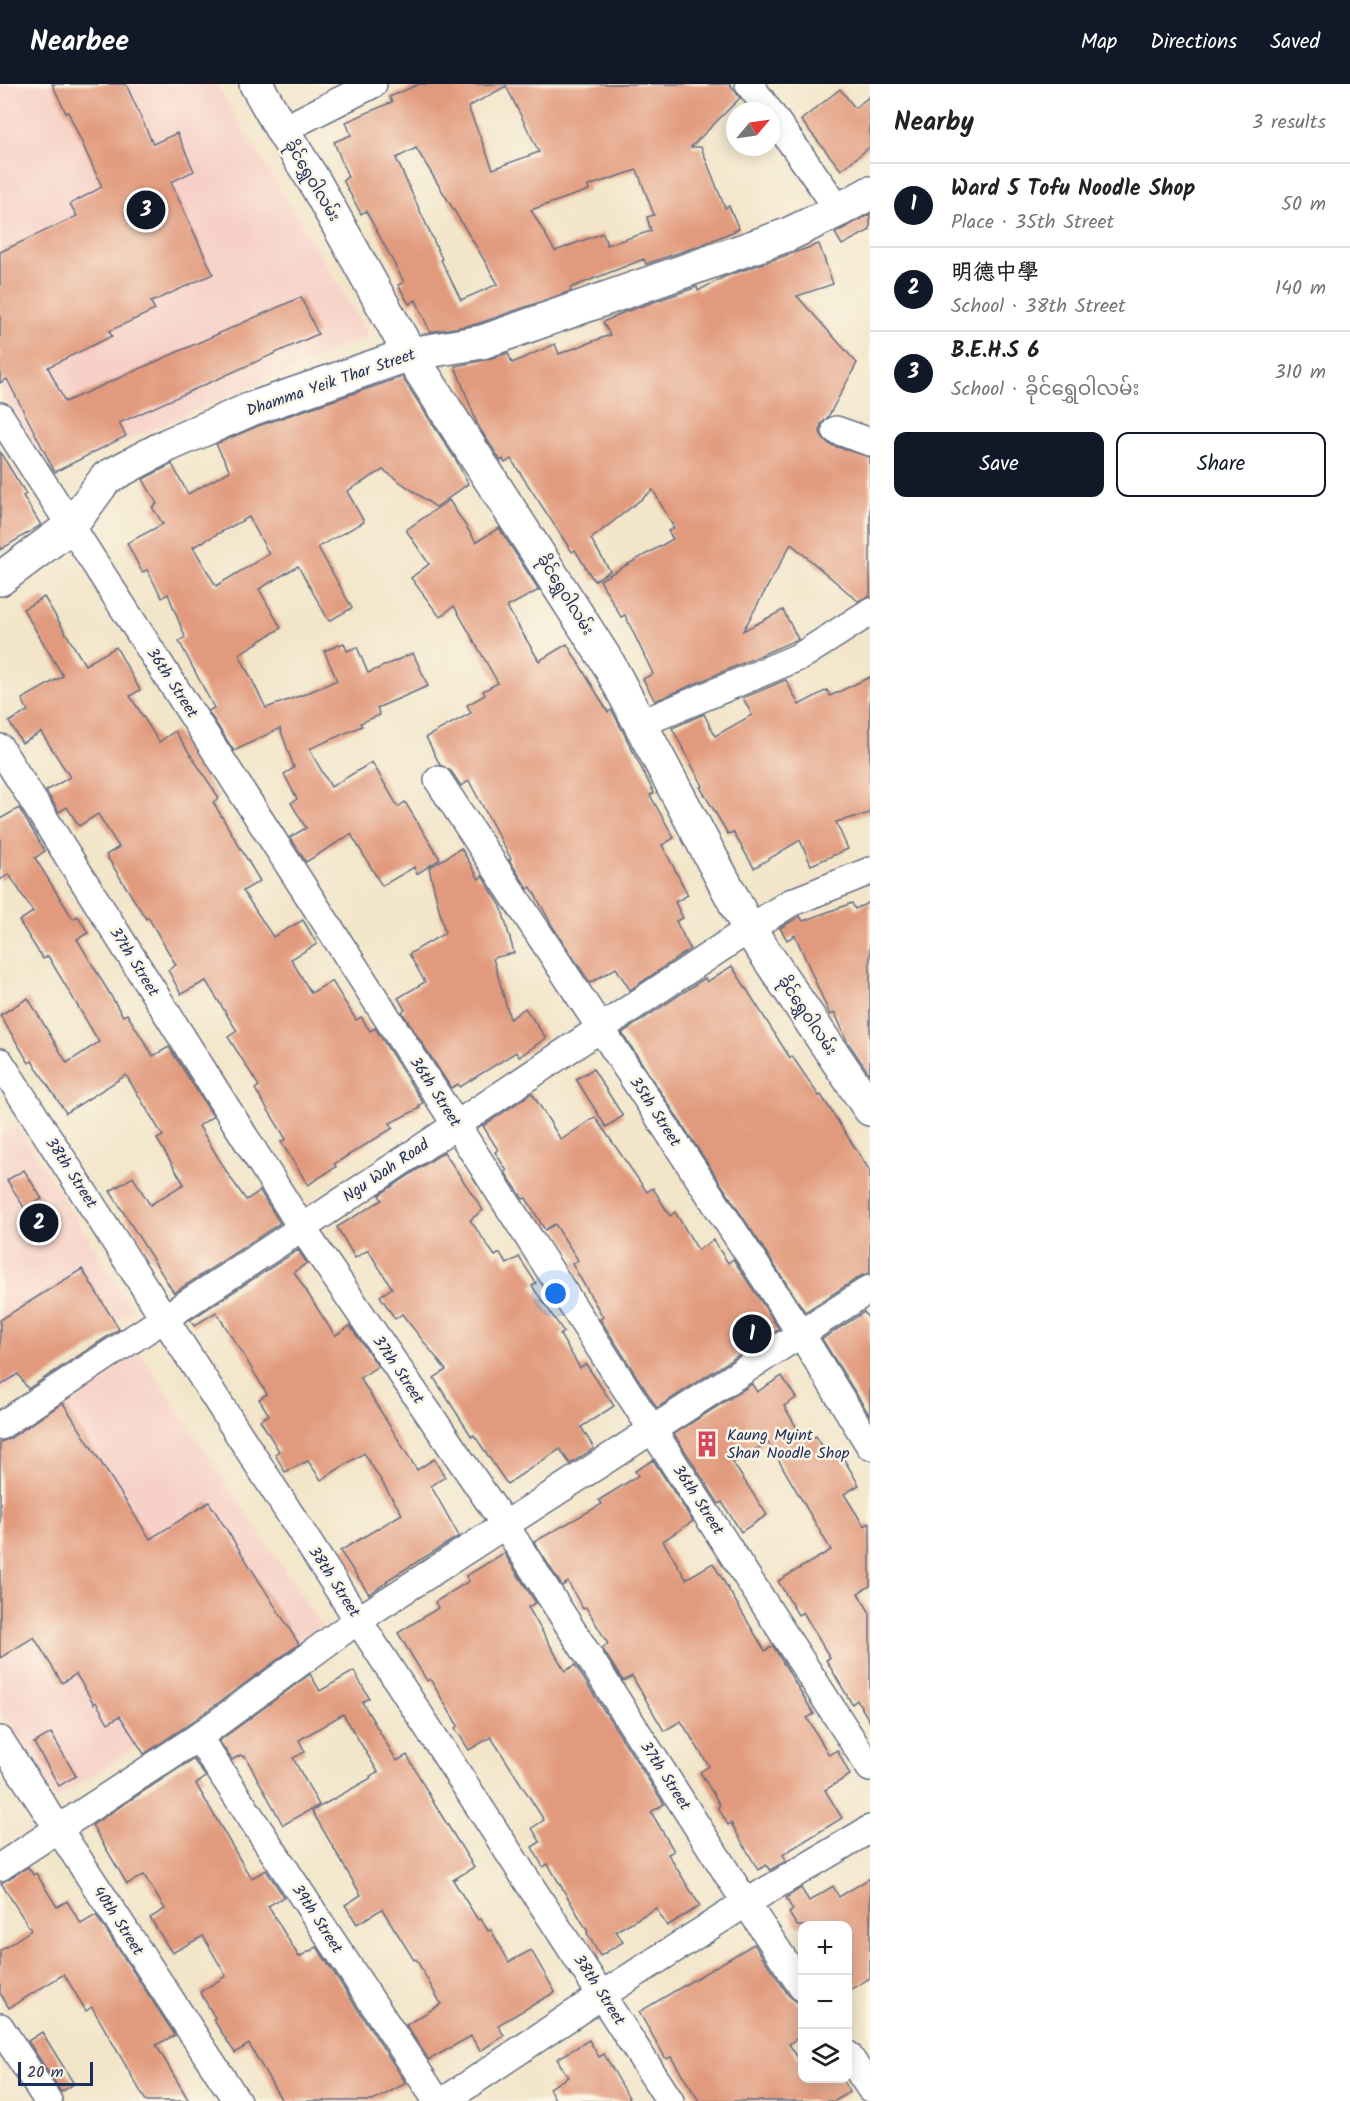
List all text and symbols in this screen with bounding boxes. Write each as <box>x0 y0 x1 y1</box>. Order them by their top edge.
text: Nearbee <box>30 20 129 65</box>
text: Map <box>1081 26 1117 59</box>
text: Directions <box>1150 26 1237 59</box>
text: Saved <box>1270 26 1320 59</box>
north arrow <box>726 102 780 156</box>
text: Nearby <box>894 102 974 144</box>
text: 3 results <box>1252 107 1326 139</box>
street label: ခိုင်ရွှေဝါလမ်း <box>277 135 346 227</box>
text: Ward 5 Tofu Noodle Shop <box>951 172 1195 207</box>
pin: 3 <box>126 188 166 232</box>
text: 1 <box>910 189 917 221</box>
text: 50 m <box>1281 189 1326 221</box>
text: Place · 35th Street <box>951 207 1114 239</box>
text: 明德中學 <box>951 256 1039 291</box>
text: 2 <box>908 273 919 305</box>
text: 140 m <box>1275 273 1326 305</box>
text: School · 38th Street <box>951 291 1126 323</box>
text: B.E.H.S 6 <box>951 334 1039 369</box>
street label: Dhamma Yeik Thar Street <box>243 342 419 424</box>
text: 3 <box>908 357 919 389</box>
text: 310 m <box>1274 357 1326 389</box>
text: School · ခိုင်ရွှေဝါလမ်း <box>951 374 1139 406</box>
button: Save <box>894 432 1104 497</box>
button: Share <box>1116 432 1326 497</box>
street label: ခိုင်ရွှေဝါလမ်း <box>529 550 600 641</box>
street label: 36th Street <box>140 643 205 724</box>
street label: 37th Street <box>103 922 166 1002</box>
street label: ခိုင်ရွှေဝါလမ်း <box>770 971 843 1062</box>
street label: 36th Street <box>403 1052 468 1133</box>
street label: 35th Street <box>623 1072 688 1153</box>
street label: 38th Street <box>39 1132 104 1214</box>
street label: Ngu Wah Road <box>338 1132 435 1209</box>
pin: 2 <box>20 1200 58 1246</box>
your location <box>541 1279 570 1308</box>
pin: 1 <box>732 1312 771 1356</box>
street label: 37th Street <box>366 1331 431 1410</box>
place label: Kaung Myint Shan Noodle Shop <box>727 1423 850 1466</box>
building icon: Kaung Myint Shan Noodle Shop <box>692 1429 722 1459</box>
street label: 36th Street <box>666 1460 731 1541</box>
street label: 38th Street <box>302 1541 367 1623</box>
street label: 37th Street <box>633 1736 697 1816</box>
street label: 39th Street <box>285 1879 349 1959</box>
street label: 40th Street <box>86 1881 150 1961</box>
map controls <box>798 1921 852 2083</box>
button: + <box>798 1921 852 1975</box>
street label: 38th Street <box>567 1949 632 2031</box>
button: − <box>798 1975 852 2029</box>
button: layers <box>798 2029 852 2083</box>
scale bar <box>18 2059 93 2086</box>
text: 20 m <box>27 2060 63 2085</box>

